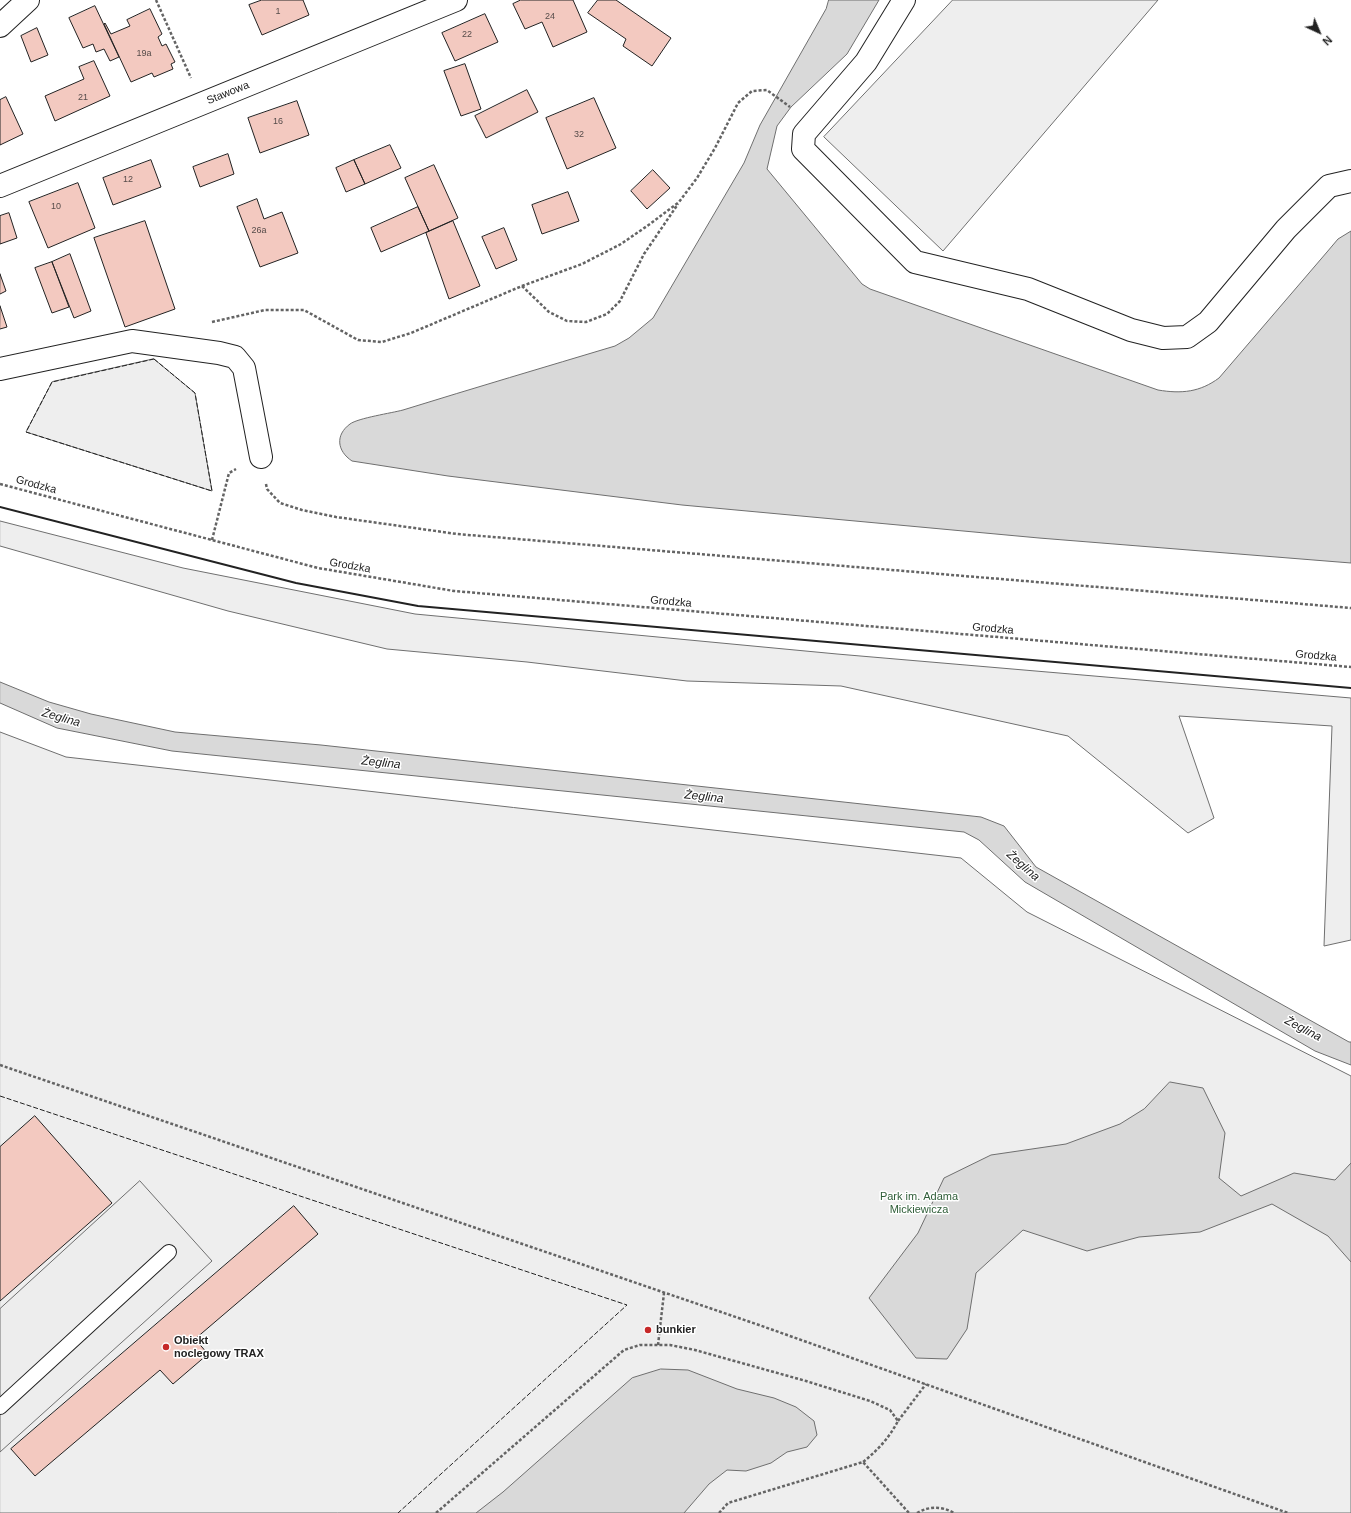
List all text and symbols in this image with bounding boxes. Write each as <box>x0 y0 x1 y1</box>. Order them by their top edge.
house number: 1 <box>275 7 281 17</box>
house number: 24 <box>545 12 555 22</box>
north arrow <box>1299 12 1339 52</box>
house number: 22 <box>462 30 472 40</box>
text: N <box>1320 34 1334 48</box>
house number: 19a <box>136 49 152 59</box>
street label: Stawowa <box>205 79 251 107</box>
house number: 21 <box>78 93 88 103</box>
house number: 16 <box>273 117 283 127</box>
house number: 32 <box>574 130 584 140</box>
house number: 12 <box>123 175 133 185</box>
house number: 10 <box>51 202 61 212</box>
house number: 26a <box>251 226 267 236</box>
street label: Grodzka <box>14 473 58 497</box>
street label: Grodzka <box>328 556 372 576</box>
street label: Grodzka <box>650 594 692 610</box>
street label: Grodzka <box>972 621 1014 637</box>
street label: Grodzka <box>1295 648 1337 664</box>
water label: Żeglina <box>40 706 82 730</box>
water label: Żeglina <box>361 754 401 772</box>
water label: Żeglina <box>684 788 724 806</box>
water label: Żeglina <box>1003 848 1043 884</box>
water label: Żeglina <box>1282 1013 1324 1045</box>
park label: Park im. Adama Mickiewicza <box>880 1190 958 1216</box>
place label: bunkier <box>656 1323 696 1337</box>
marker: bunkier <box>643 1325 653 1335</box>
place label: Obiekt noclegowy TRAX <box>174 1334 264 1360</box>
marker: Obiekt noclegowy TRAX <box>161 1342 171 1352</box>

